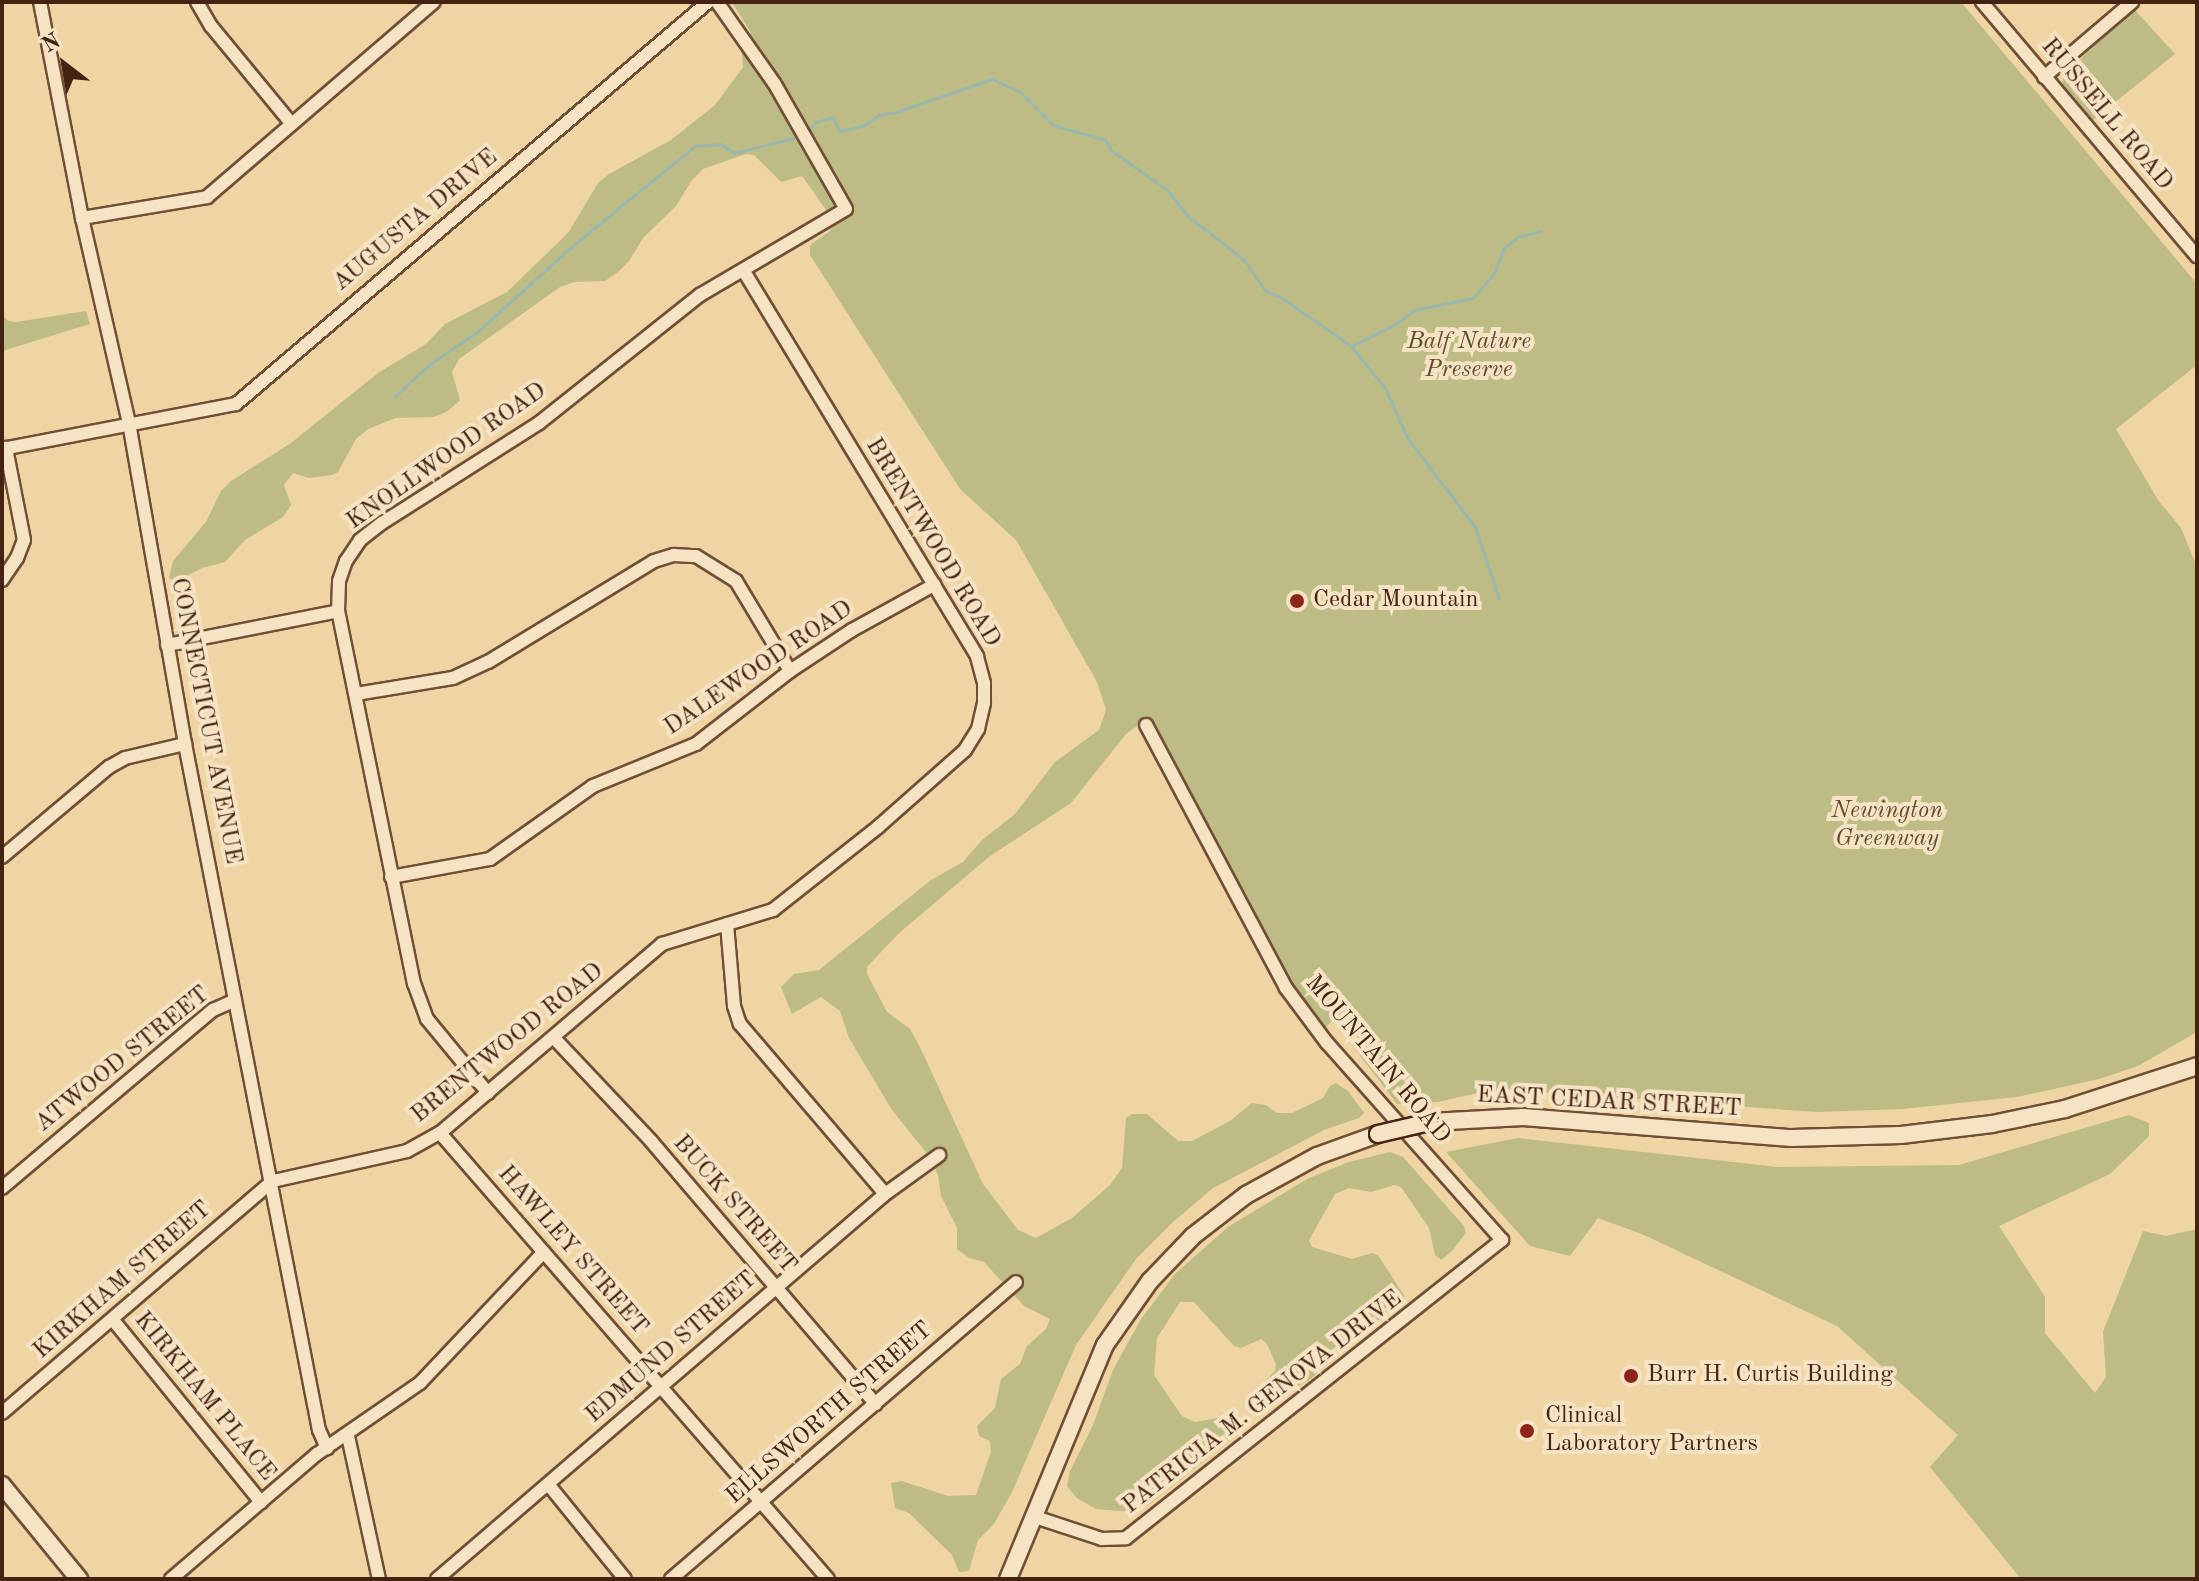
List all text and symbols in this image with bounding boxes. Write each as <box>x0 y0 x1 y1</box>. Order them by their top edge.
north arrow <box>24 24 104 104</box>
text: N <box>39 30 65 57</box>
street label: RUSSELL ROAD <box>2034 33 2178 197</box>
street label: AUGUSTA DRIVE <box>328 144 504 298</box>
park label: Balf Nature Preserve <box>1407 329 1531 385</box>
street label: KNOLLWOOD ROAD <box>342 377 552 537</box>
street label: BRENTWOOD ROAD <box>858 433 1006 653</box>
street label: CONNECTICUT AVENUE <box>163 575 247 867</box>
place label: Cedar Mountain <box>1313 587 1479 615</box>
marker: Cedar Mountain <box>1288 592 1306 610</box>
street label: DALEWOOD ROAD <box>659 595 859 743</box>
park label: Newington Greenway <box>1831 798 1943 854</box>
street label: BRENTWOOD ROAD <box>406 958 610 1130</box>
street label: MOUNTAIN ROAD <box>1298 970 1456 1150</box>
street label: ATWOOD STREET <box>30 981 216 1139</box>
street label: EAST CEDAR STREET <box>1476 1082 1742 1124</box>
street label: BUCK STREET <box>666 1130 802 1280</box>
street label: HAWLEY STREET <box>491 1160 653 1342</box>
street label: KIRKHAM STREET <box>28 1196 218 1366</box>
street label: EDMUND STREET <box>580 1266 764 1430</box>
street label: PATRICIA M. GENOVA DRIVE <box>1118 1285 1408 1521</box>
street label: KIRKHAM PLACE <box>127 1307 281 1487</box>
street label: ELLSWORTH STREET <box>721 1317 939 1511</box>
place label: Burr H. Curtis Building <box>1647 1362 1893 1390</box>
marker: Burr H. Curtis Building <box>1622 1367 1640 1385</box>
place label: Clinical Laboratory Partners <box>1545 1403 1758 1459</box>
marker: Clinical Laboratory Partners <box>1516 1420 1538 1442</box>

